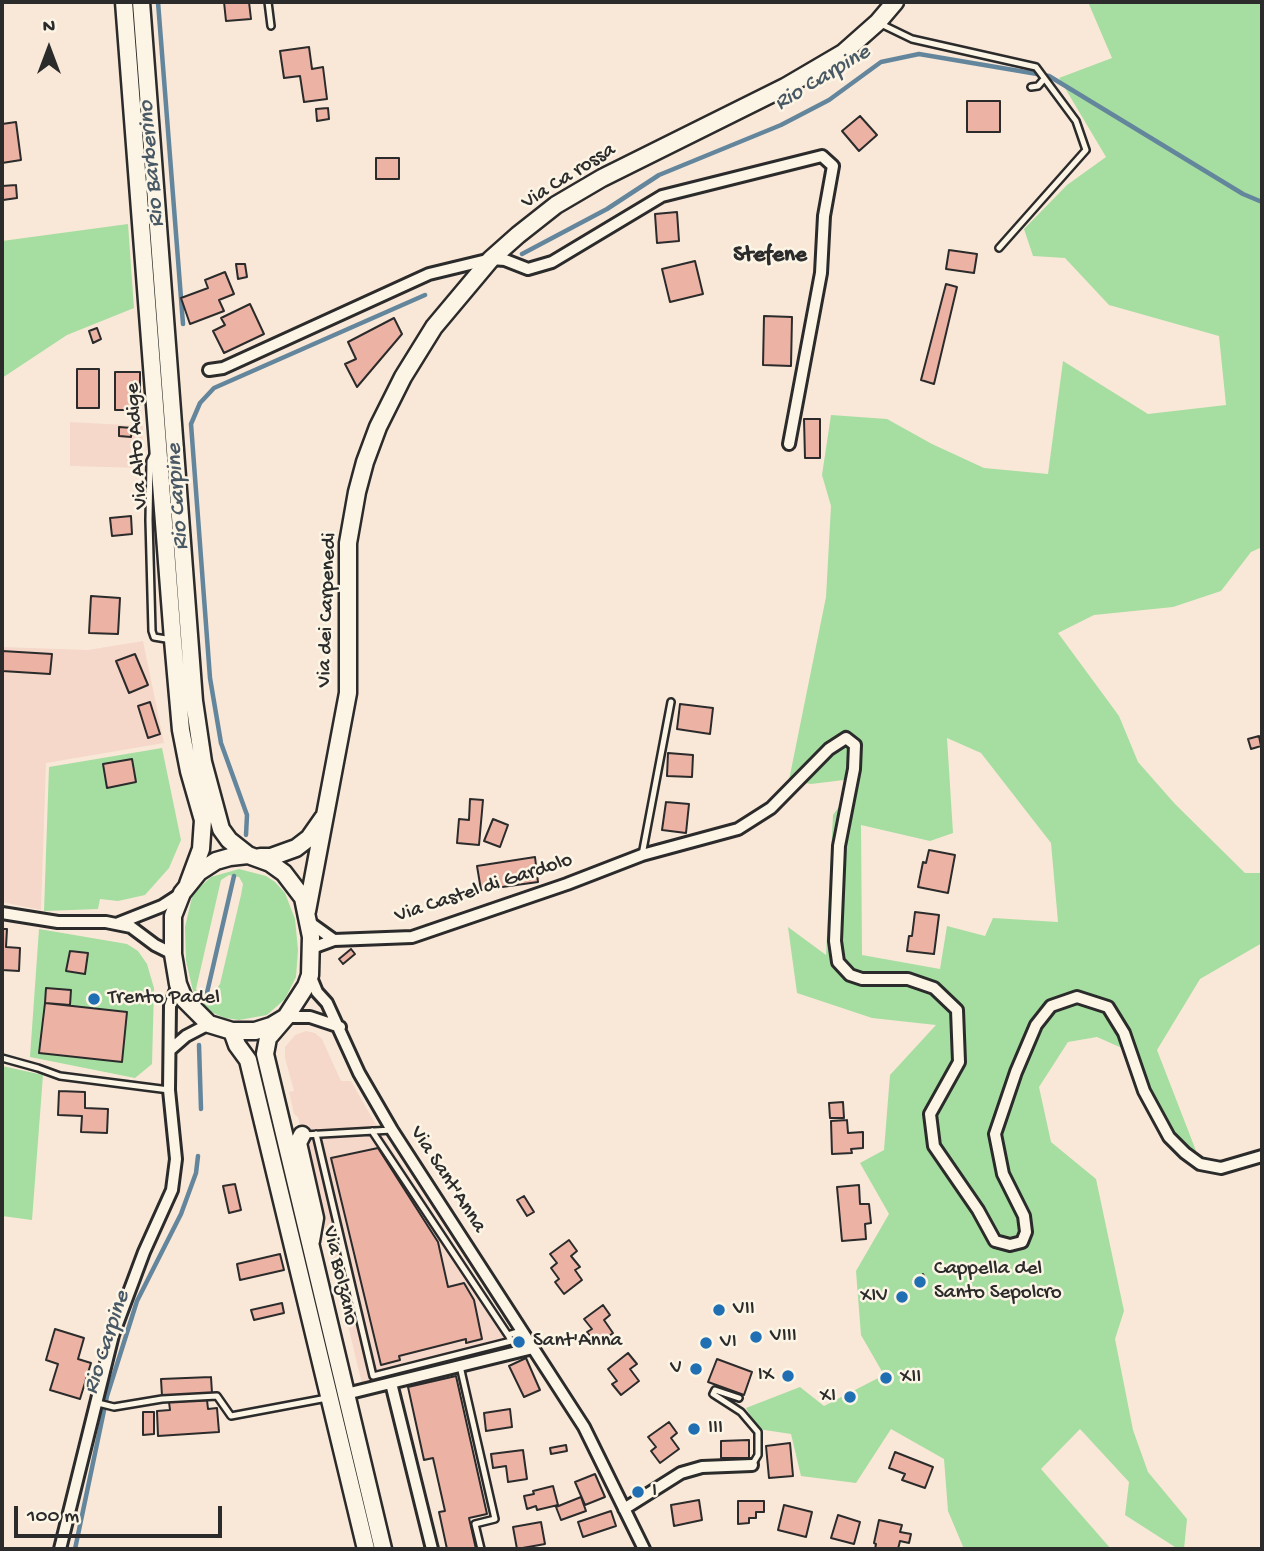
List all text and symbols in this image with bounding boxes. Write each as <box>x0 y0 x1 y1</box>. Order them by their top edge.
north arrow <box>14 14 84 84</box>
text: N <box>43 16 55 39</box>
water label: Rio Carpine <box>770 40 876 118</box>
water label: Rio Barberino <box>134 99 172 229</box>
street label: Via Ca rossa <box>517 138 621 216</box>
district label: Stefene <box>733 242 807 270</box>
street label: Via Alto Adige <box>121 382 155 510</box>
water label: Rio Carpine <box>162 443 196 551</box>
street label: Via dei Carpenedi <box>313 532 343 688</box>
street label: Via Castel di Gardolo <box>392 848 576 930</box>
place label: Trento Padel <box>108 986 220 1012</box>
marker: Trento Padel <box>86 991 102 1007</box>
street label: Via Sant'Anna <box>403 1122 491 1238</box>
street label: Via Bolzano <box>315 1224 363 1328</box>
place label: Cappella del Santo Sepolcro <box>934 1257 1062 1307</box>
marker: Cappella del Santo Sepolcro <box>912 1274 928 1290</box>
place label: XIV <box>860 1284 888 1310</box>
water label: Rio Carpine <box>78 1288 138 1398</box>
marker: XIV <box>894 1289 910 1305</box>
place label: VII <box>733 1297 755 1323</box>
marker: VII <box>711 1302 727 1318</box>
place label: VIII <box>770 1324 797 1350</box>
place label: Sant'Anna <box>533 1329 622 1355</box>
marker: VIII <box>748 1329 764 1345</box>
place label: VI <box>720 1330 737 1356</box>
marker: Sant'Anna <box>511 1334 527 1350</box>
marker: VI <box>698 1335 714 1351</box>
place label: V <box>670 1356 682 1382</box>
marker: V <box>688 1361 704 1377</box>
place label: IX <box>758 1363 774 1389</box>
place label: XII <box>900 1365 921 1391</box>
marker: IX <box>780 1368 796 1384</box>
marker: XII <box>878 1370 894 1386</box>
place label: XI <box>820 1384 836 1410</box>
marker: XI <box>842 1389 858 1405</box>
place label: III <box>708 1416 723 1442</box>
marker: III <box>686 1421 702 1437</box>
place label: I <box>652 1479 657 1505</box>
marker: I <box>630 1484 646 1500</box>
scale bar <box>18 1492 226 1536</box>
text: 100 m <box>27 1505 79 1530</box>

